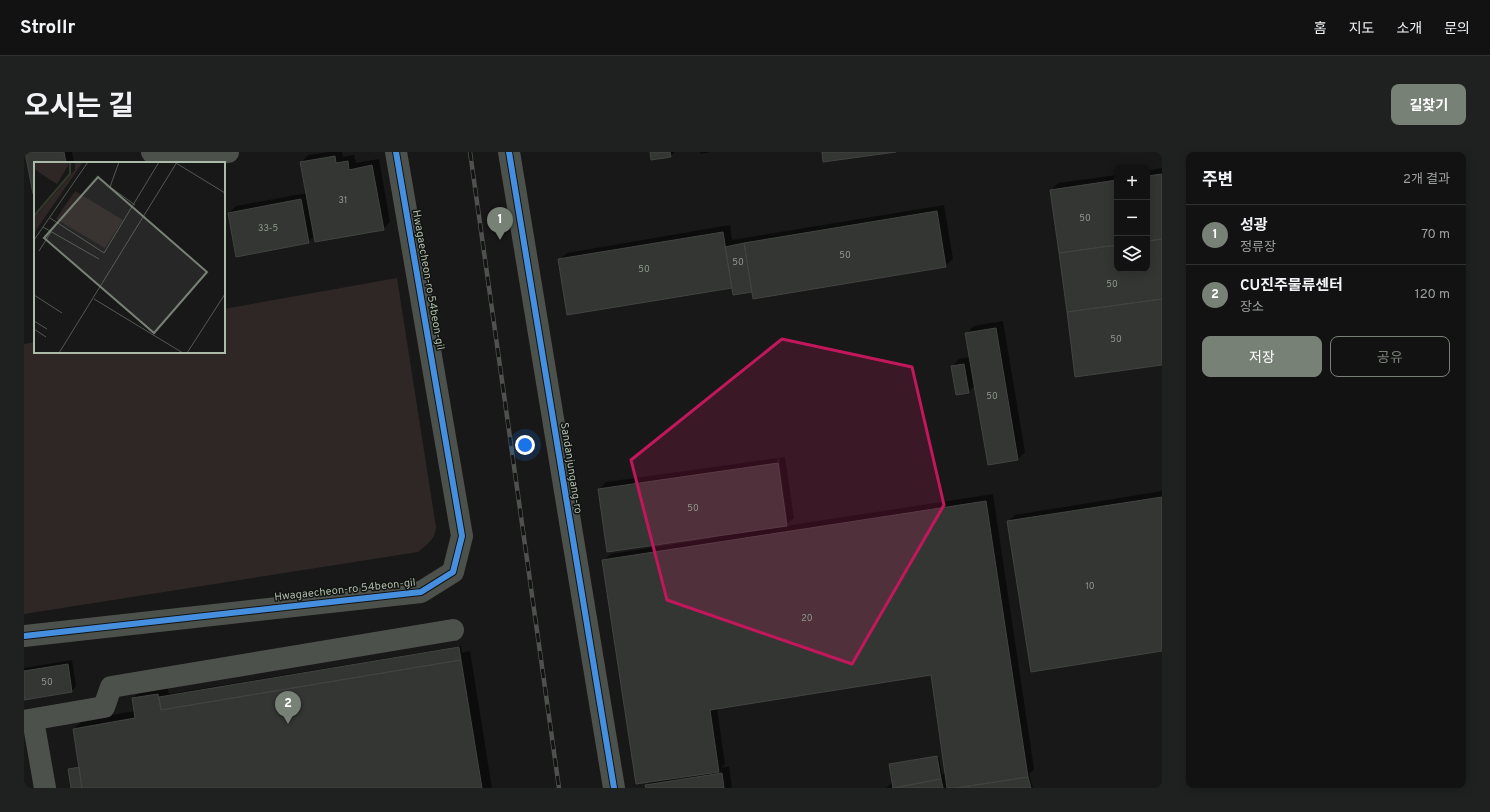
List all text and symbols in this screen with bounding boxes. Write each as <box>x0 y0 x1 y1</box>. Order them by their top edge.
text: Strollr <box>20 16 75 40</box>
text: 홈 <box>1314 21 1327 38</box>
text: 지도 <box>1349 21 1374 38</box>
text: 소개 <box>1396 21 1422 38</box>
text: 문의 <box>1444 21 1470 38</box>
button: 길찾기 <box>1391 84 1466 125</box>
text: 오시는 길 <box>24 90 134 126</box>
inset map <box>34 162 225 353</box>
map controls <box>1114 164 1150 272</box>
button: + <box>1114 164 1150 200</box>
text: 주변 <box>1202 170 1233 192</box>
text: 2개 결과 <box>1403 172 1450 188</box>
house number: 31 <box>339 195 347 206</box>
button: − <box>1114 200 1150 236</box>
pin: 1 <box>487 207 513 240</box>
street label: Hwagaecheon-ro 54beon-gil <box>409 209 447 351</box>
house number: 50 <box>1079 213 1091 224</box>
text: 성광 <box>1240 217 1268 236</box>
house number: 33-5 <box>258 223 278 234</box>
text: 1 <box>1212 227 1218 243</box>
text: 70 m <box>1421 227 1450 243</box>
button: layers <box>1114 236 1150 272</box>
text: 정류장 <box>1240 240 1276 256</box>
house number: 50 <box>839 250 851 261</box>
house number: 50 <box>732 257 744 268</box>
house number: 50 <box>638 264 650 275</box>
text: CU진주물류센터 <box>1240 277 1343 296</box>
house number: 50 <box>1106 279 1118 290</box>
text: 2 <box>1211 287 1219 303</box>
text: 120 m <box>1415 287 1450 303</box>
text: 장소 <box>1240 300 1264 316</box>
house number: 50 <box>1110 334 1122 345</box>
button: 저장 <box>1202 336 1322 377</box>
button: 공유 <box>1330 336 1450 377</box>
house number: 50 <box>986 391 998 402</box>
street label: Sandanjungang-ro <box>557 421 585 515</box>
your location <box>515 435 535 455</box>
house number: 50 <box>687 503 699 514</box>
street label: Hwagaecheon-ro 54beon-gil <box>274 576 416 604</box>
house number: 10 <box>1085 581 1095 592</box>
house number: 20 <box>801 613 813 624</box>
house number: 50 <box>41 677 53 688</box>
pin: 2 <box>275 691 301 724</box>

